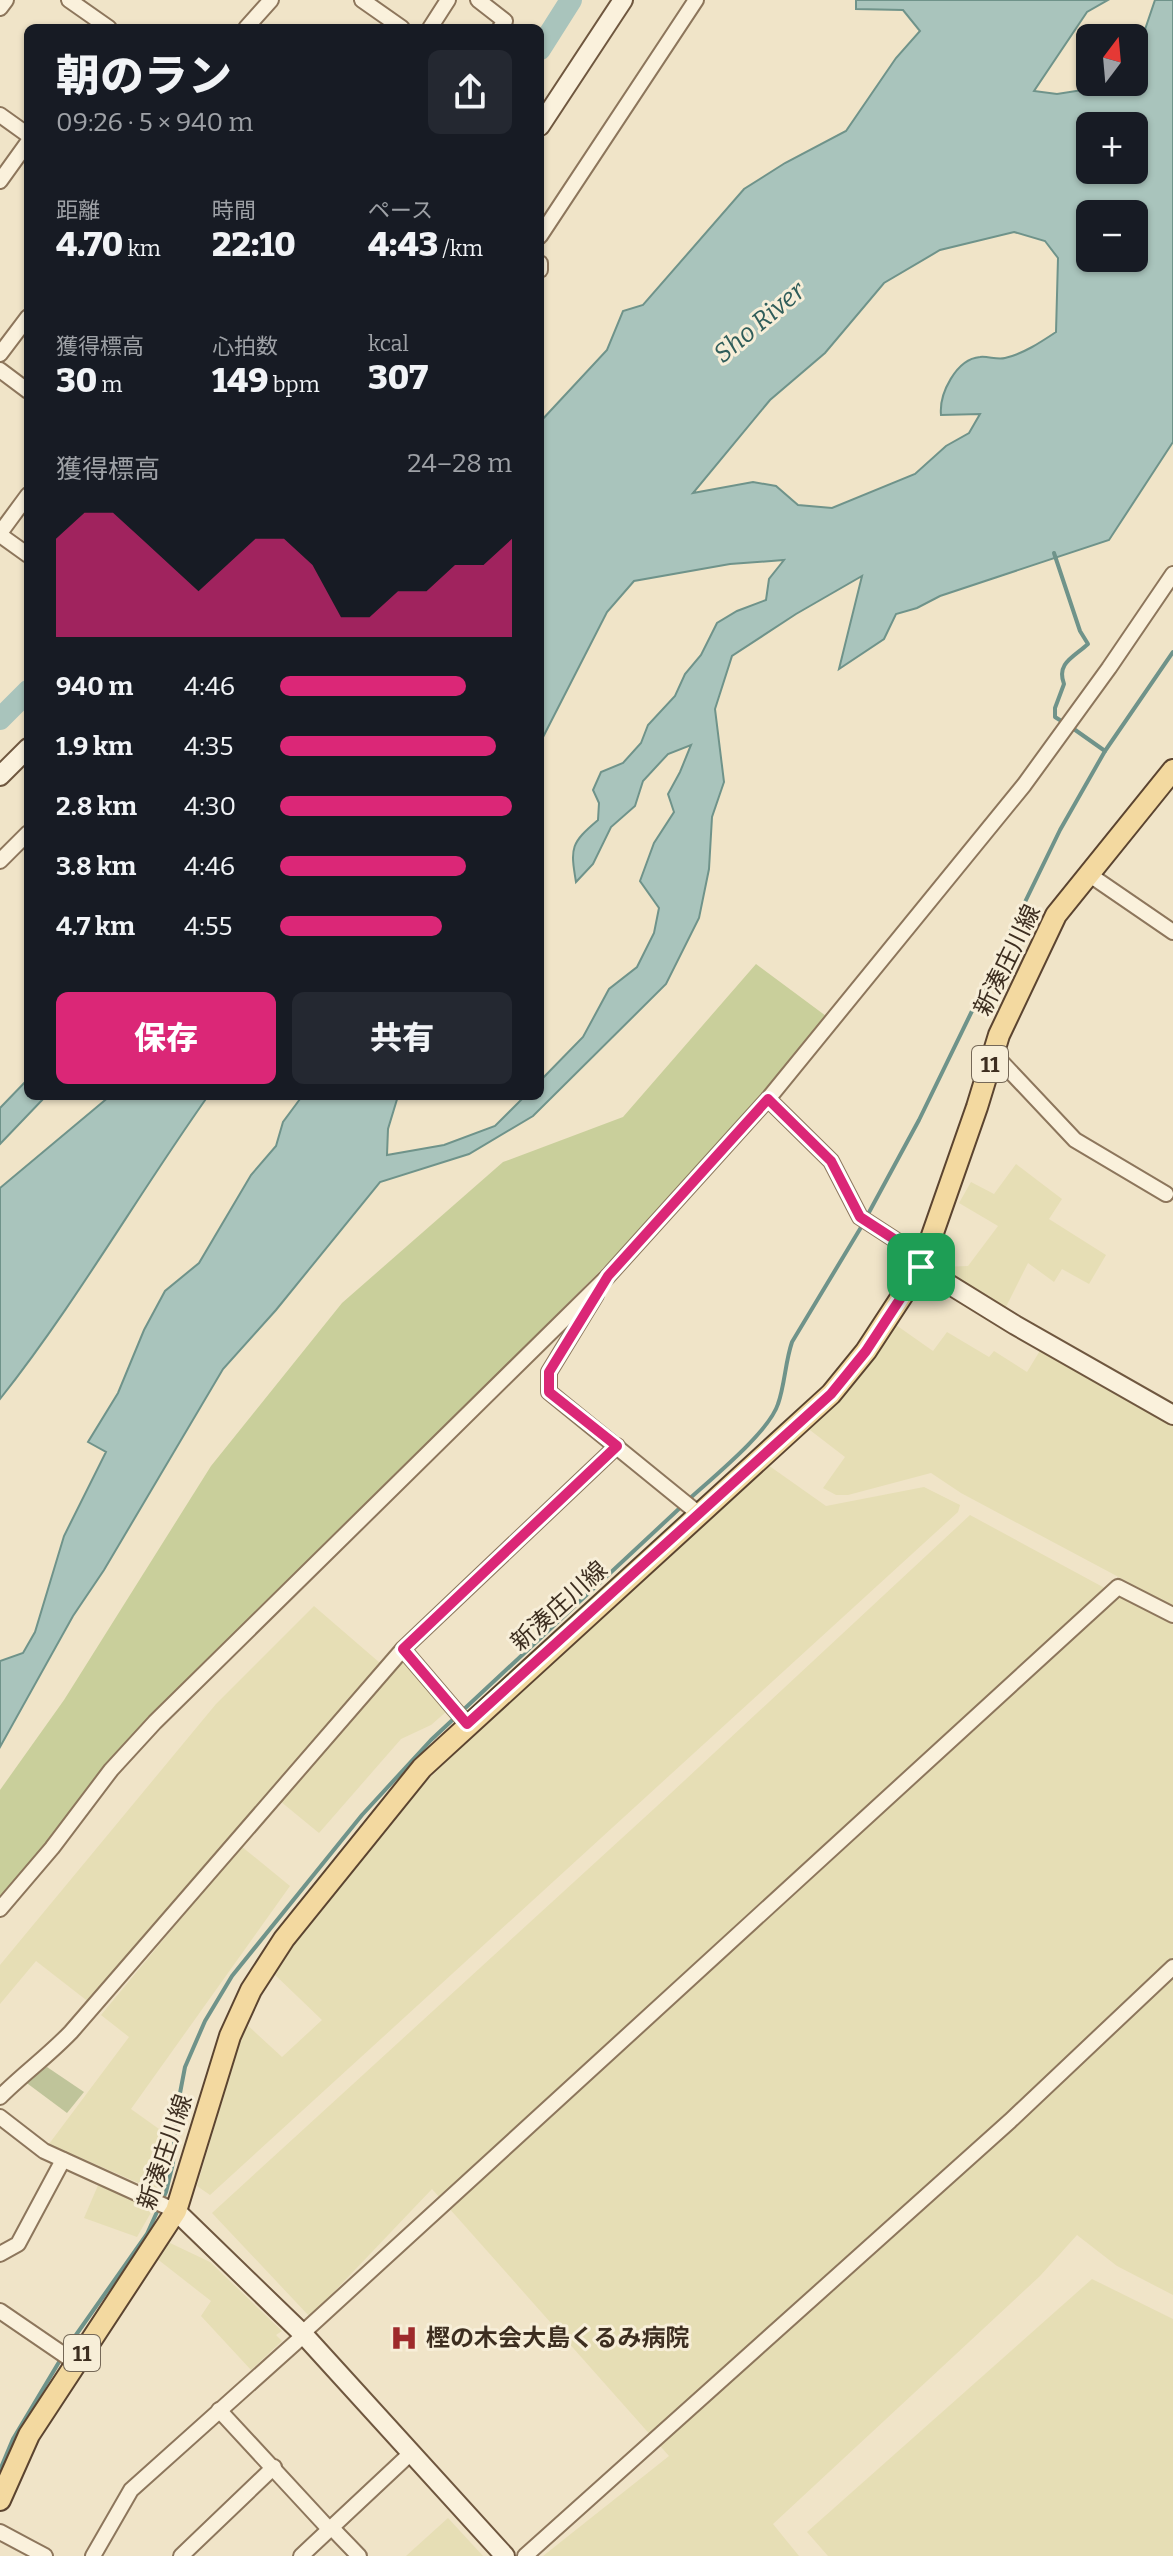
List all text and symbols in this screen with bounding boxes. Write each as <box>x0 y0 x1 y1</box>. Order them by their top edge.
north arrow <box>1076 24 1148 96</box>
map controls <box>1076 24 1148 272</box>
text: 朝のラン <box>56 50 232 103</box>
button: share <box>428 50 512 134</box>
text: 09:26 · 5 × 940 m <box>56 107 253 138</box>
button: + <box>1076 112 1148 184</box>
text: 距離 <box>56 197 100 224</box>
text: 時間 <box>212 197 256 224</box>
text: ペース <box>368 197 433 224</box>
button: − <box>1076 200 1148 272</box>
text: 4.70 <box>56 224 123 265</box>
text: 22:10 <box>212 224 296 265</box>
text: 4:43 <box>368 224 438 265</box>
text: km <box>123 235 161 262</box>
text: /km <box>438 235 483 262</box>
water label: Sho River <box>707 274 812 369</box>
text: kcal <box>368 330 409 357</box>
text: 獲得標高 <box>56 333 144 360</box>
text: 心拍数 <box>212 333 278 360</box>
text: 307 <box>368 357 428 398</box>
text: 30 <box>56 360 97 401</box>
text: 149 <box>212 360 268 401</box>
text: m <box>97 371 123 398</box>
text: bpm <box>268 371 320 398</box>
text: 24–28 m <box>407 448 512 479</box>
text: 獲得標高 <box>56 454 160 485</box>
text: 940 m <box>56 671 133 702</box>
text: 4:46 <box>184 671 235 702</box>
text: 1.9 km <box>56 731 133 762</box>
text: 4:35 <box>184 731 233 762</box>
text: 2.8 km <box>56 791 137 822</box>
text: 4:30 <box>184 791 236 822</box>
text: 3.8 km <box>56 851 136 882</box>
text: 4:46 <box>184 851 235 882</box>
street label: 新湊庄川線 <box>968 900 1046 1020</box>
text: 4.7 km <box>56 911 135 942</box>
text: 4:55 <box>184 911 232 942</box>
button: 保存 <box>56 992 276 1084</box>
button: 共有 <box>292 992 512 1084</box>
road number: 11 <box>972 1046 1008 1082</box>
pin <box>887 1233 955 1301</box>
icon: arrive <box>899 1245 943 1289</box>
street label: 新湊庄川線 <box>505 1555 613 1657</box>
street label: 新湊庄川線 <box>132 2091 198 2213</box>
hospital icon: 樫の木会大島くるみ病院 <box>389 2323 419 2353</box>
place label: 樫の木会大島くるみ病院 <box>426 2324 690 2352</box>
road number: 11 <box>64 2335 100 2371</box>

